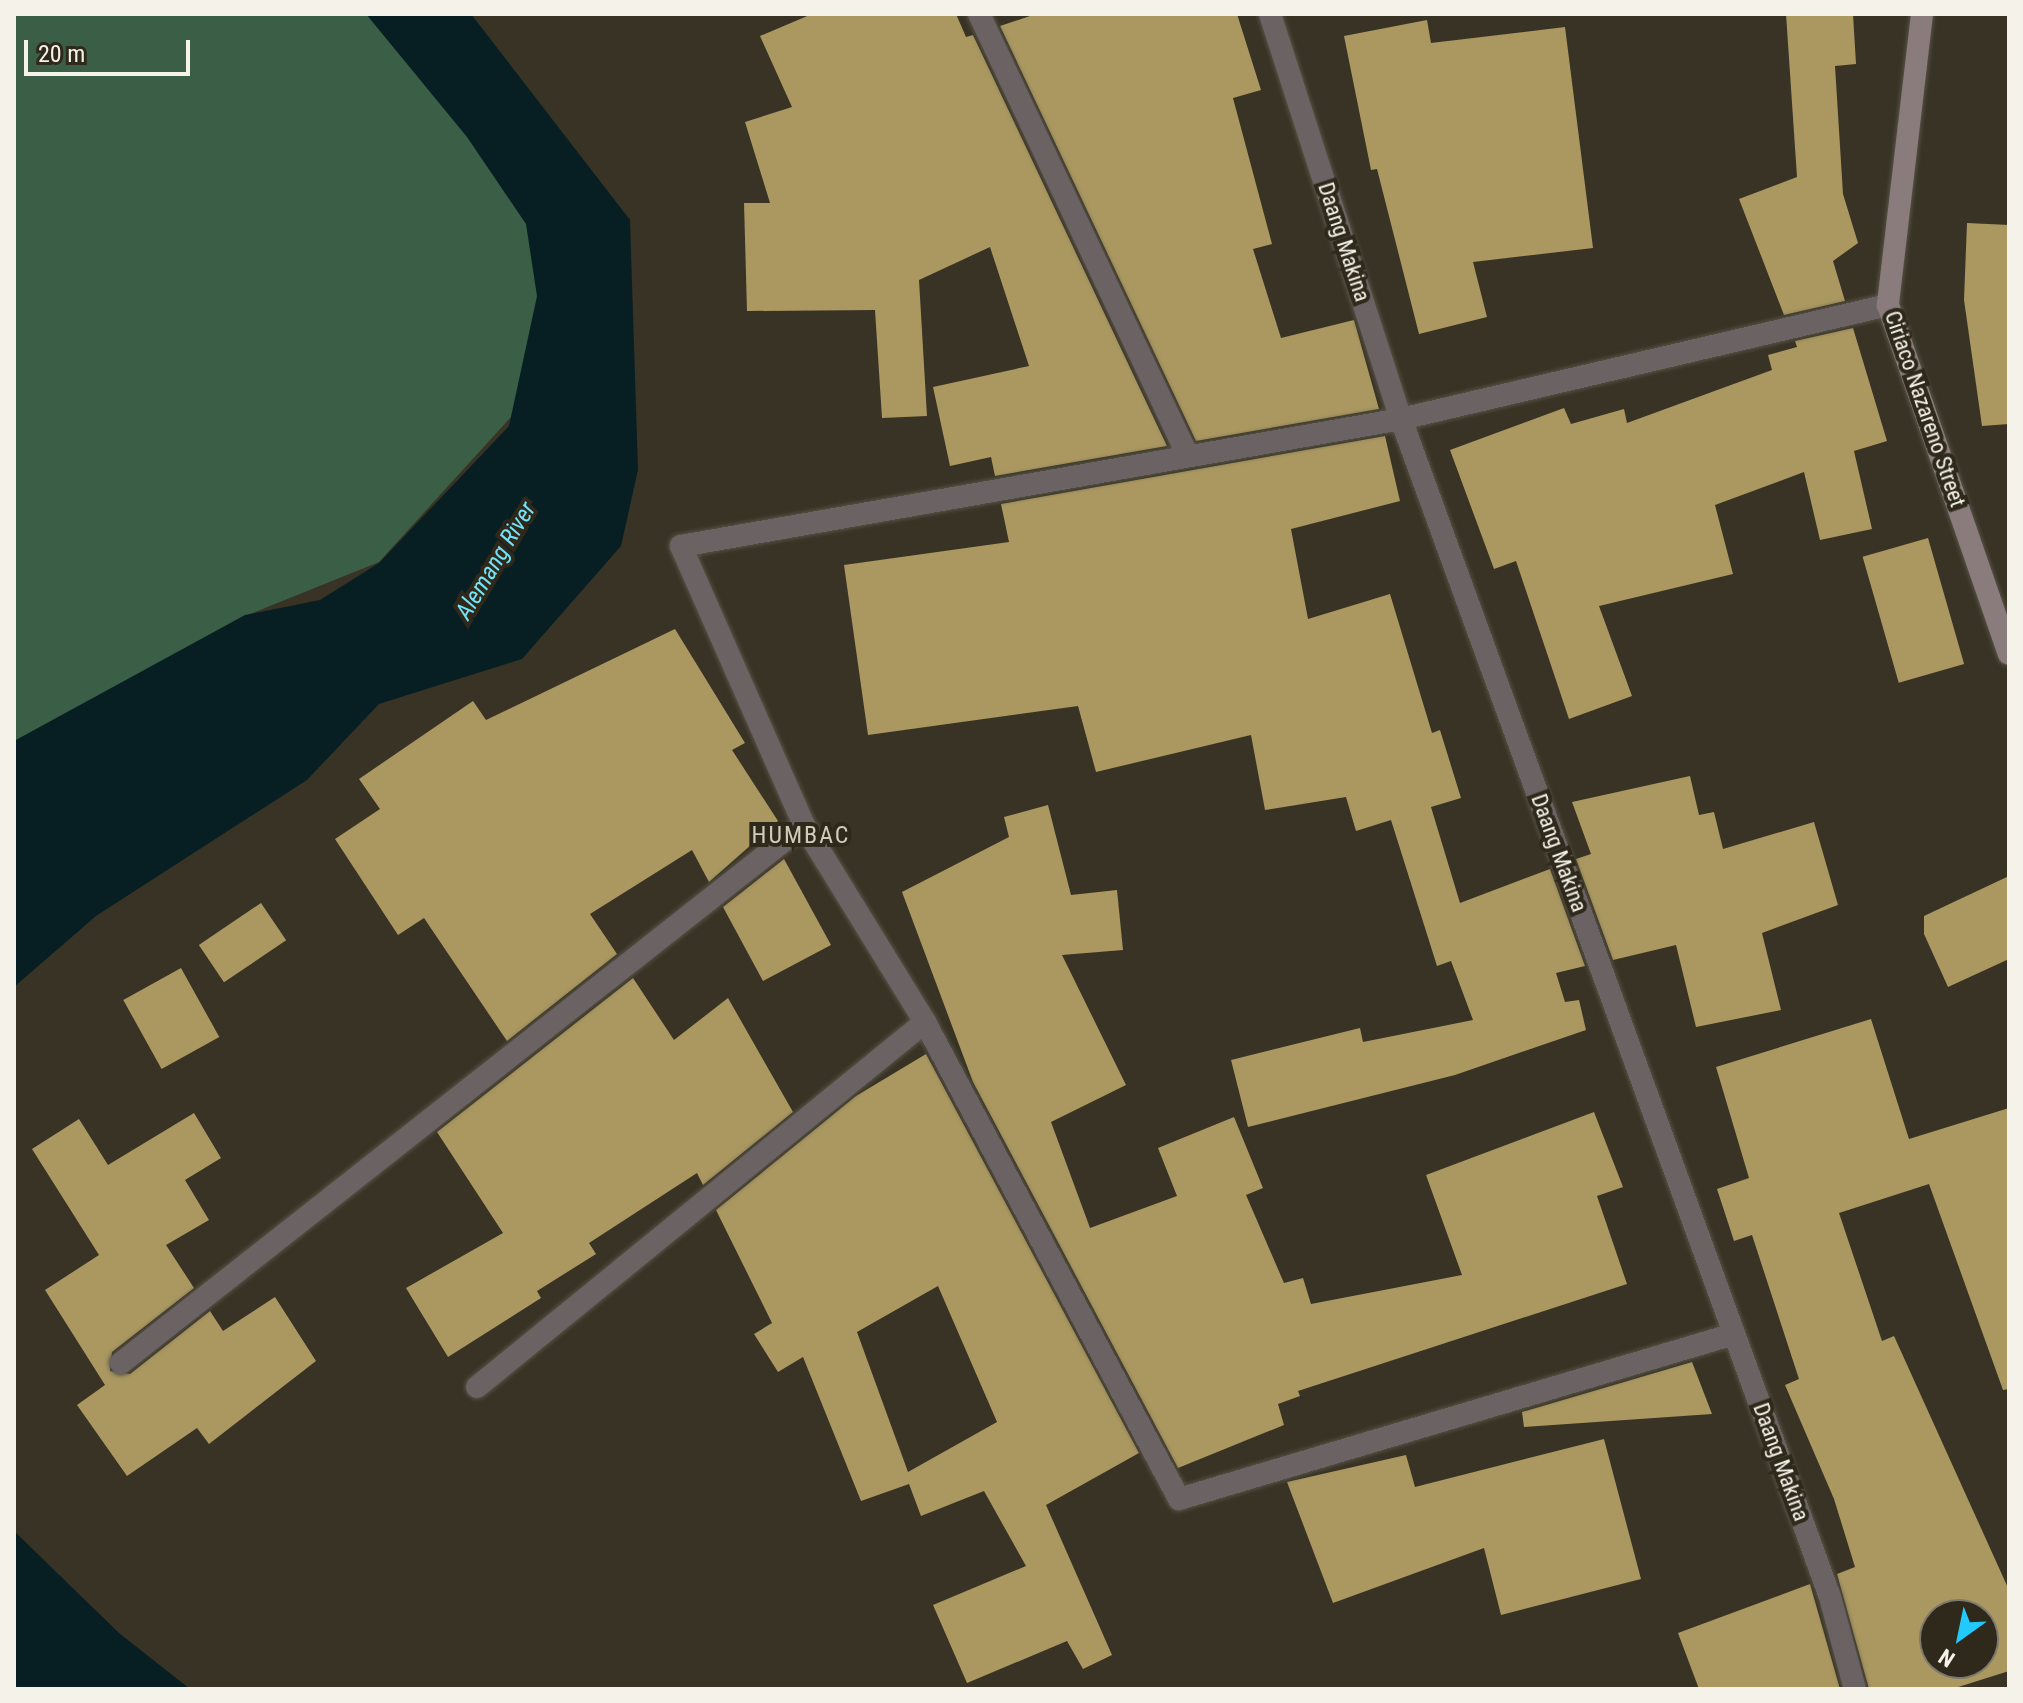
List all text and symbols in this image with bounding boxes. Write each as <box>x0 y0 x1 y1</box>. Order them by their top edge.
scale bar <box>28 24 194 74</box>
text: 20 m <box>38 40 85 68</box>
street label: Daang Makina <box>1312 179 1376 305</box>
street label: Ciriaco Nazareno Street <box>1879 308 1971 510</box>
water label: Alemang River <box>450 497 542 625</box>
street label: Daang Makina <box>1525 790 1593 916</box>
district label: HUMBAC <box>752 822 850 850</box>
street label: Daang Makina <box>1747 1399 1815 1525</box>
north arrow <box>1919 1599 1999 1679</box>
text: N <box>1934 1644 1959 1672</box>

